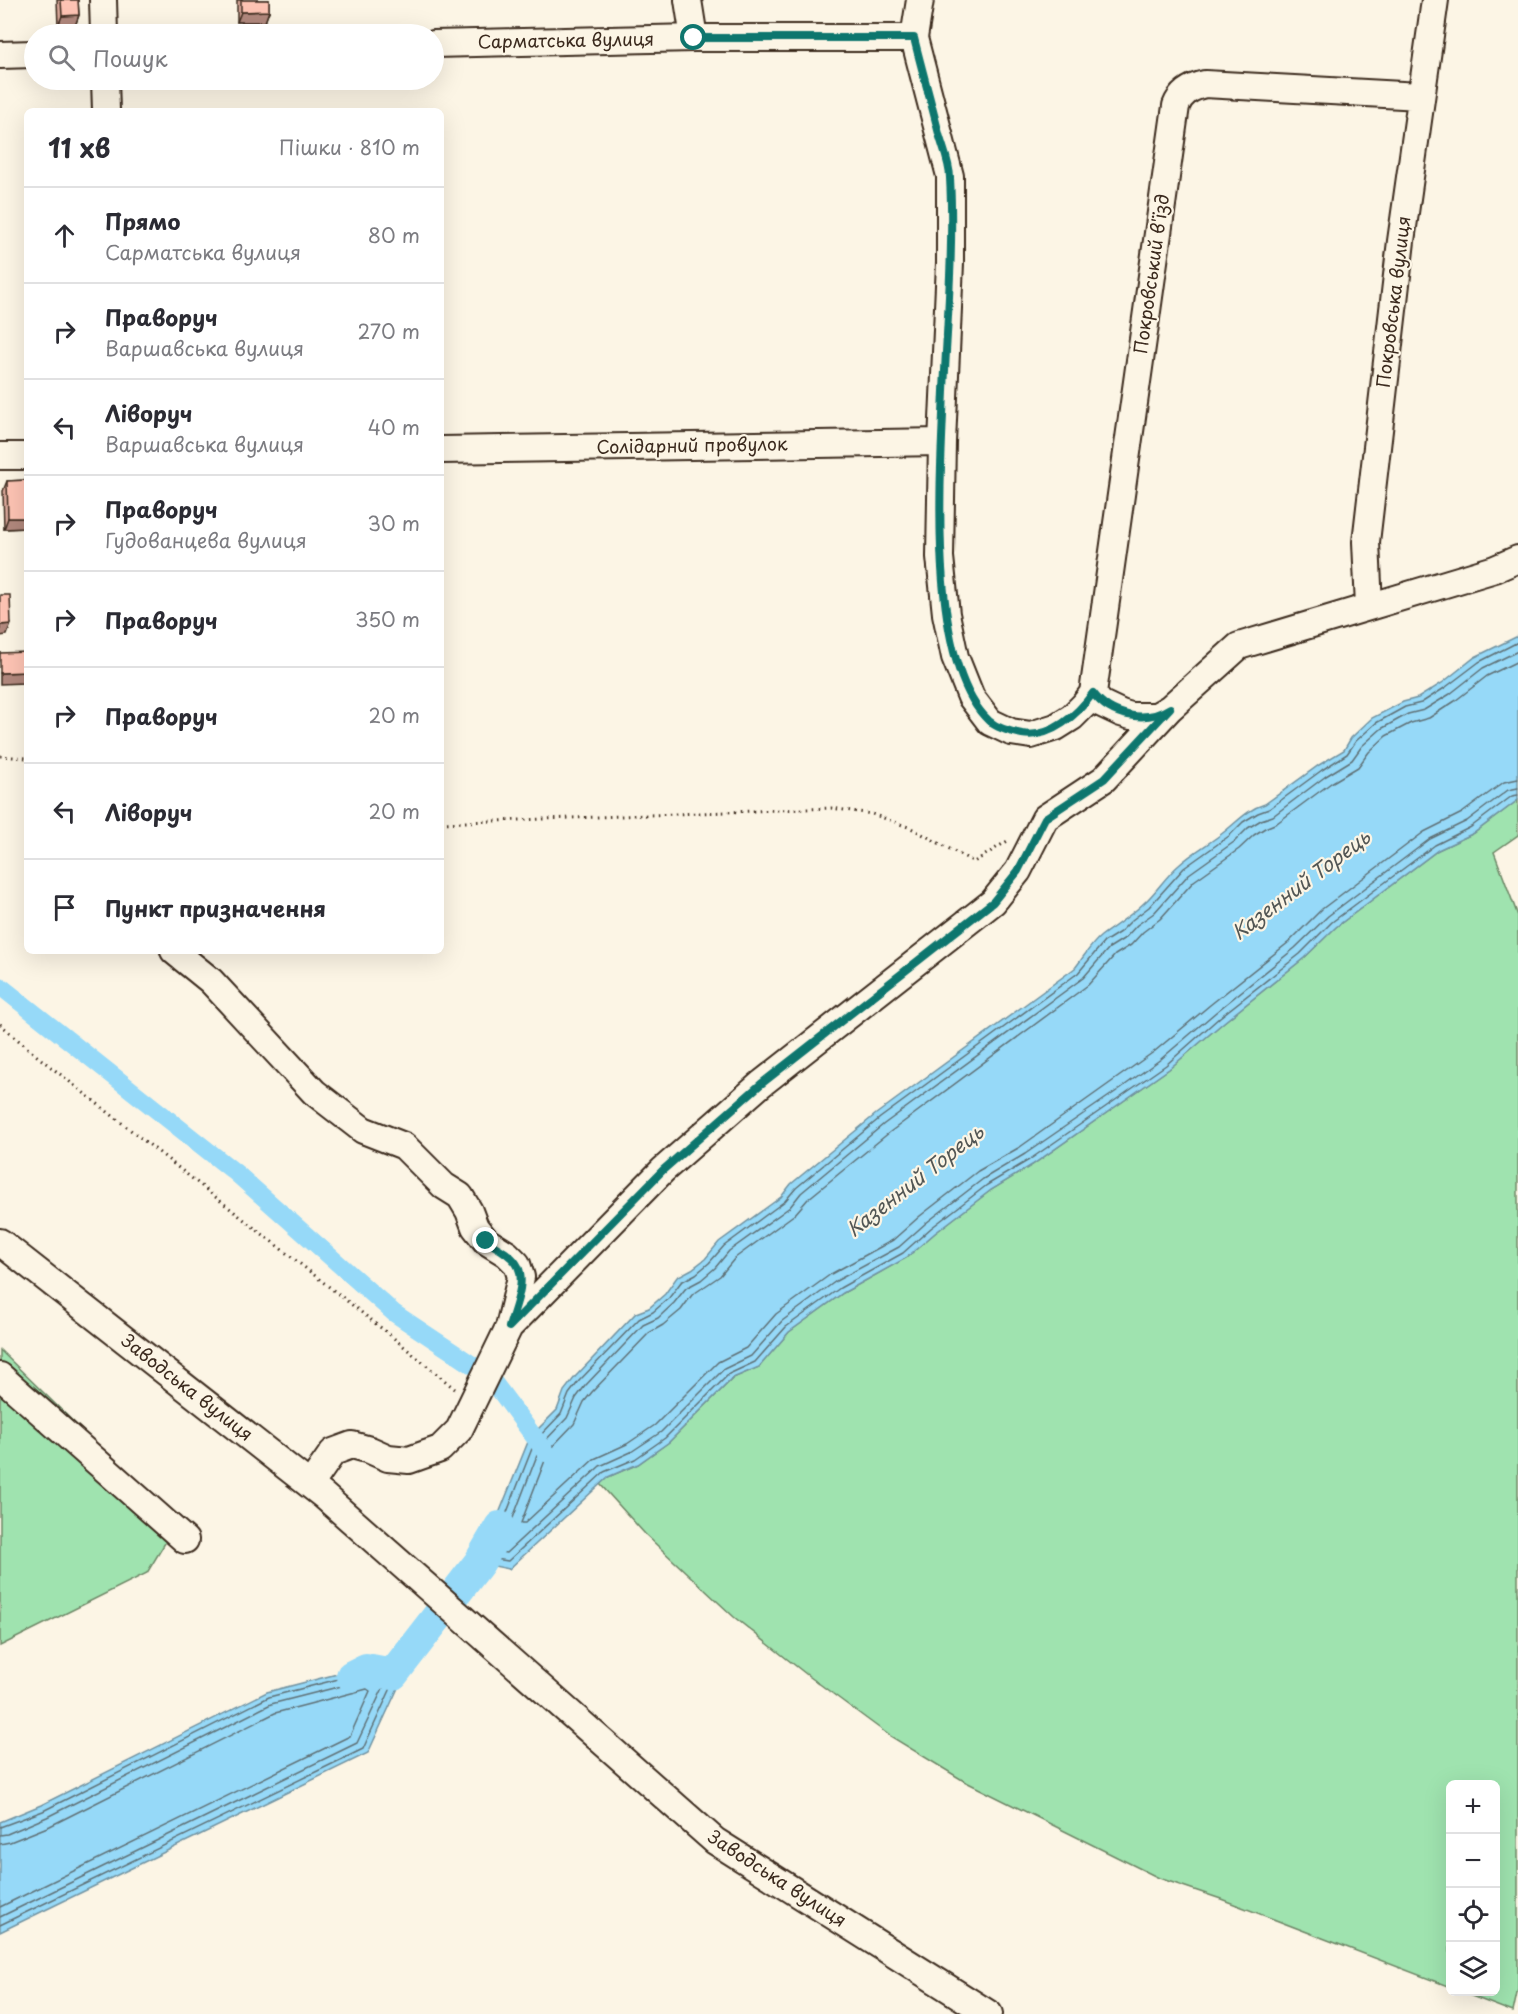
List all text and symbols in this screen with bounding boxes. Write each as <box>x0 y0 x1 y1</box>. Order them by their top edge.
search box <box>24 24 444 90</box>
street label: Сарматська вулиця <box>478 24 654 55</box>
route start <box>680 24 706 50</box>
icon: search <box>45 41 78 74</box>
text: Пошук <box>93 41 168 74</box>
text: 11 хв <box>48 128 110 167</box>
text: Пішки · 810 m <box>279 132 420 162</box>
street label: Покровський в'їзд <box>1126 192 1175 356</box>
text: Прямо <box>105 204 180 237</box>
street label: Покровська вулиця <box>1369 214 1416 389</box>
icon: ahead <box>48 219 81 252</box>
text: 80 m <box>368 220 420 250</box>
text: Сарматська вулиця <box>105 237 301 267</box>
text: Праворуч <box>105 300 218 333</box>
icon: right <box>48 315 81 348</box>
text: 270 m <box>357 316 420 346</box>
text: Варшавська вулиця <box>105 333 304 363</box>
text: Ліворуч <box>105 396 192 429</box>
icon: left <box>48 411 81 444</box>
text: 40 m <box>368 412 420 442</box>
text: Варшавська вулиця <box>105 429 304 459</box>
street label: Солідарний провулок <box>596 429 788 460</box>
text: Праворуч <box>105 492 218 525</box>
icon: right <box>48 507 81 540</box>
text: 30 m <box>367 508 420 538</box>
text: Гудованцева вулиця <box>105 525 307 555</box>
icon: right <box>48 603 81 636</box>
text: Праворуч <box>105 603 218 636</box>
text: 350 m <box>355 604 420 634</box>
icon: right <box>48 699 81 732</box>
text: Праворуч <box>105 699 218 732</box>
text: 20 m <box>368 700 420 730</box>
icon: left <box>48 795 81 828</box>
text: Ліворуч <box>105 795 192 828</box>
text: 20 m <box>368 796 420 826</box>
water label: Казенний Торець <box>1225 821 1377 946</box>
icon: arrive <box>48 891 81 924</box>
text: Пункт призначення <box>105 891 326 924</box>
water label: Казенний Торець <box>839 1116 990 1243</box>
route end <box>472 1227 498 1253</box>
street label: Заводська вулиця <box>116 1327 259 1447</box>
map controls <box>1446 1780 1500 1996</box>
button: + <box>1446 1780 1500 1834</box>
street label: Заводська вулиця <box>703 1823 852 1933</box>
button: − <box>1446 1834 1500 1888</box>
button: locate <box>1446 1888 1500 1942</box>
button: layers <box>1446 1942 1500 1996</box>

